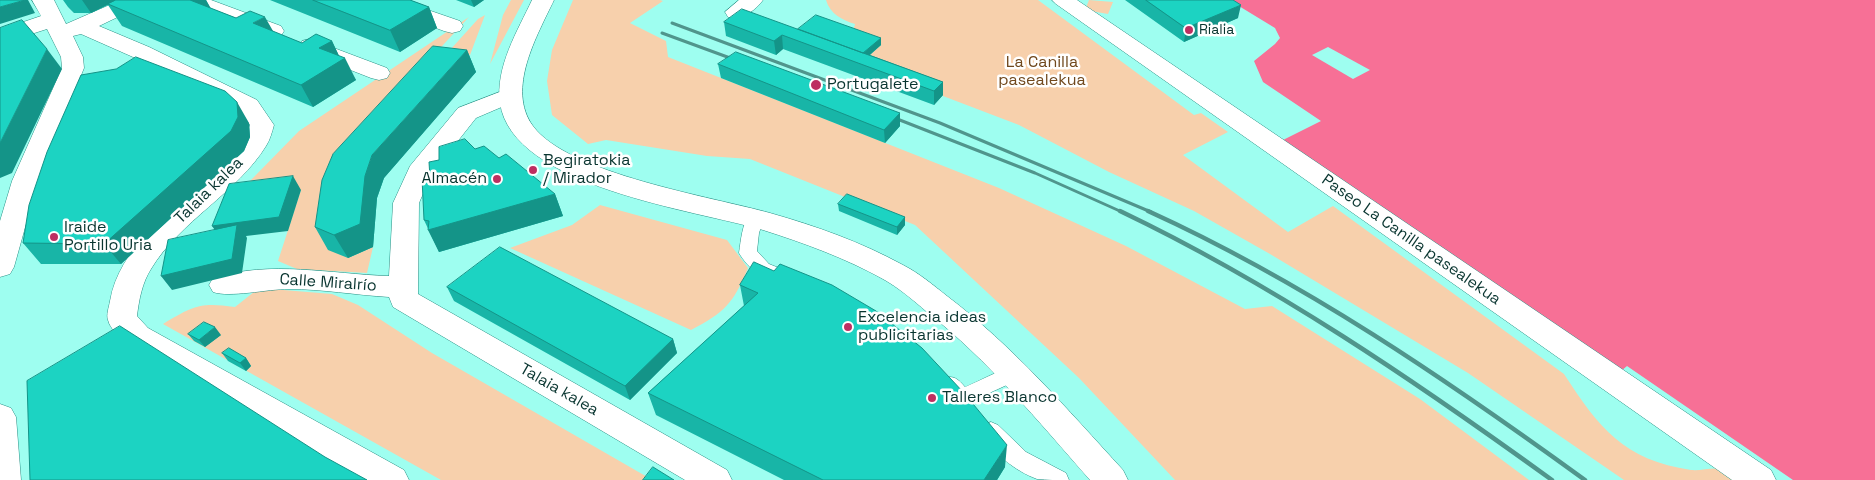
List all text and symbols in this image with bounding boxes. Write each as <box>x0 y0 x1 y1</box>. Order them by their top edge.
place label: Rialia <box>1199 22 1234 38</box>
marker: Rialia <box>1183 24 1195 36</box>
park label: La Canilla pasealekua <box>998 53 1086 91</box>
place label: Portugalete <box>827 75 919 95</box>
marker: Portugalete <box>809 78 823 92</box>
place label: Begiratokia / Mirador <box>543 151 630 189</box>
street label: Talaia kalea <box>171 154 247 228</box>
marker: Begiratokia / Mirador <box>527 164 539 176</box>
place label: Almacén <box>421 169 487 189</box>
street label: Paseo La Canilla pasealekua <box>1318 171 1504 309</box>
marker: Almacén <box>491 173 503 185</box>
place label: Iraide Portillo Uria <box>64 218 152 256</box>
marker: Iraide Portillo Uria <box>48 231 60 243</box>
street label: Calle Miralrío <box>279 270 377 296</box>
place label: Excelencia ideas publicitarias <box>858 308 986 346</box>
marker: Excelencia ideas publicitarias <box>842 321 854 333</box>
street label: Talaia kalea <box>516 360 602 420</box>
place label: Talleres Blanco <box>942 388 1057 408</box>
marker: Talleres Blanco <box>926 392 938 404</box>

